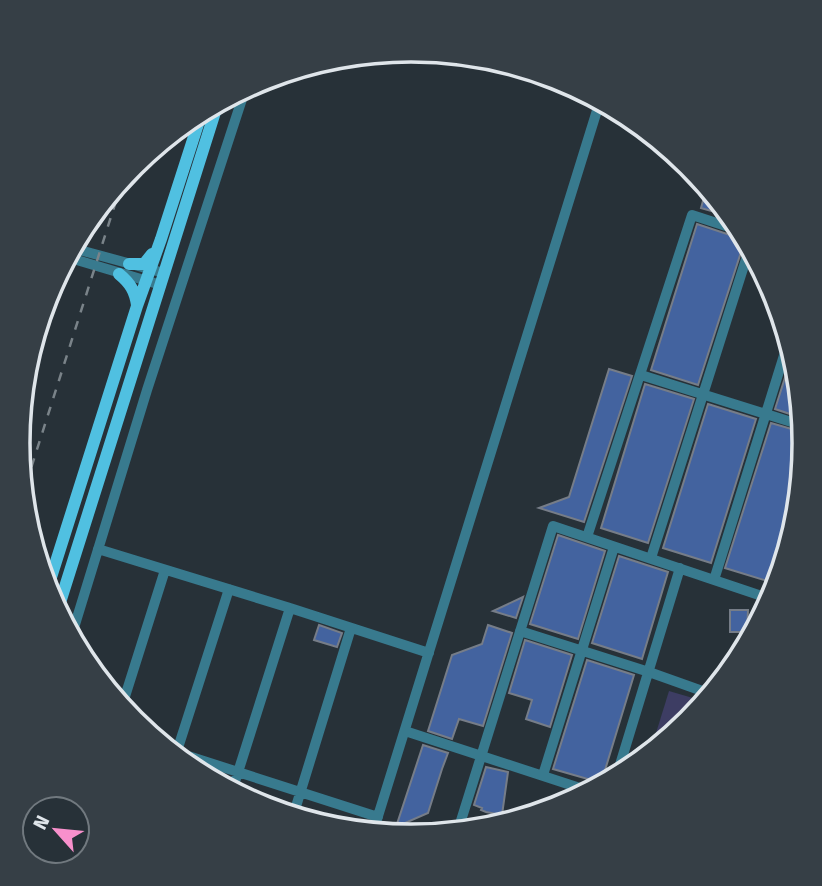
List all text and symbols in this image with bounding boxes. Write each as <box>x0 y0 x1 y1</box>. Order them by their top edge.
north arrow <box>21 795 91 865</box>
text: N <box>28 812 54 833</box>

